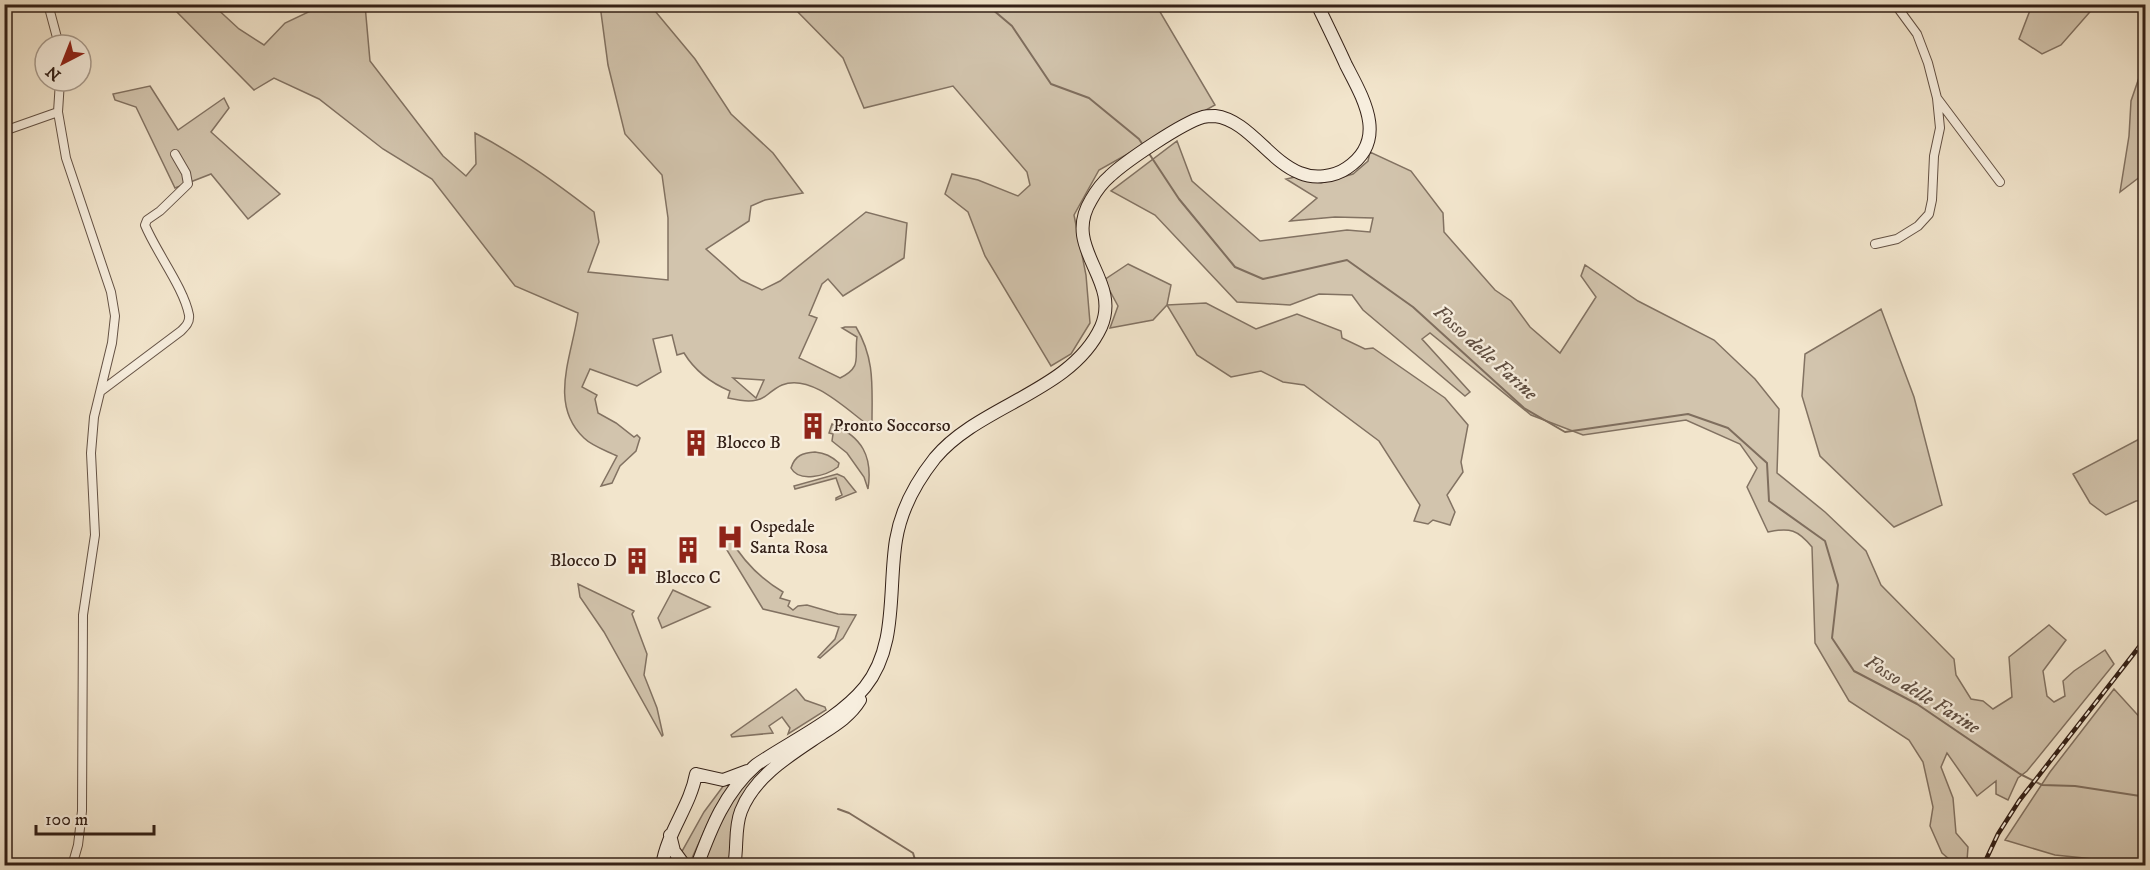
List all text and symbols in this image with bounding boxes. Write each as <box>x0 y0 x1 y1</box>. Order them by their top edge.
north arrow <box>33 33 93 93</box>
text: N <box>42 62 65 85</box>
water label: Fosso delle Farine <box>1428 300 1543 407</box>
building icon: Pronto Soccorso <box>798 411 828 441</box>
place label: Pronto Soccorso <box>833 415 951 437</box>
building icon: Blocco B <box>681 428 711 458</box>
place label: Blocco B <box>716 432 781 454</box>
place label: Ospedale Santa Rosa <box>750 516 828 559</box>
hospital icon: Ospedale Santa Rosa <box>715 522 745 552</box>
building icon: Blocco C <box>673 535 703 565</box>
building icon: Blocco D <box>622 546 652 576</box>
place label: Blocco D <box>550 550 617 572</box>
place label: Blocco C <box>655 567 721 589</box>
water label: Fosso delle Farine <box>1860 650 1985 741</box>
scale bar <box>36 798 154 836</box>
text: 100 m <box>45 809 88 831</box>

